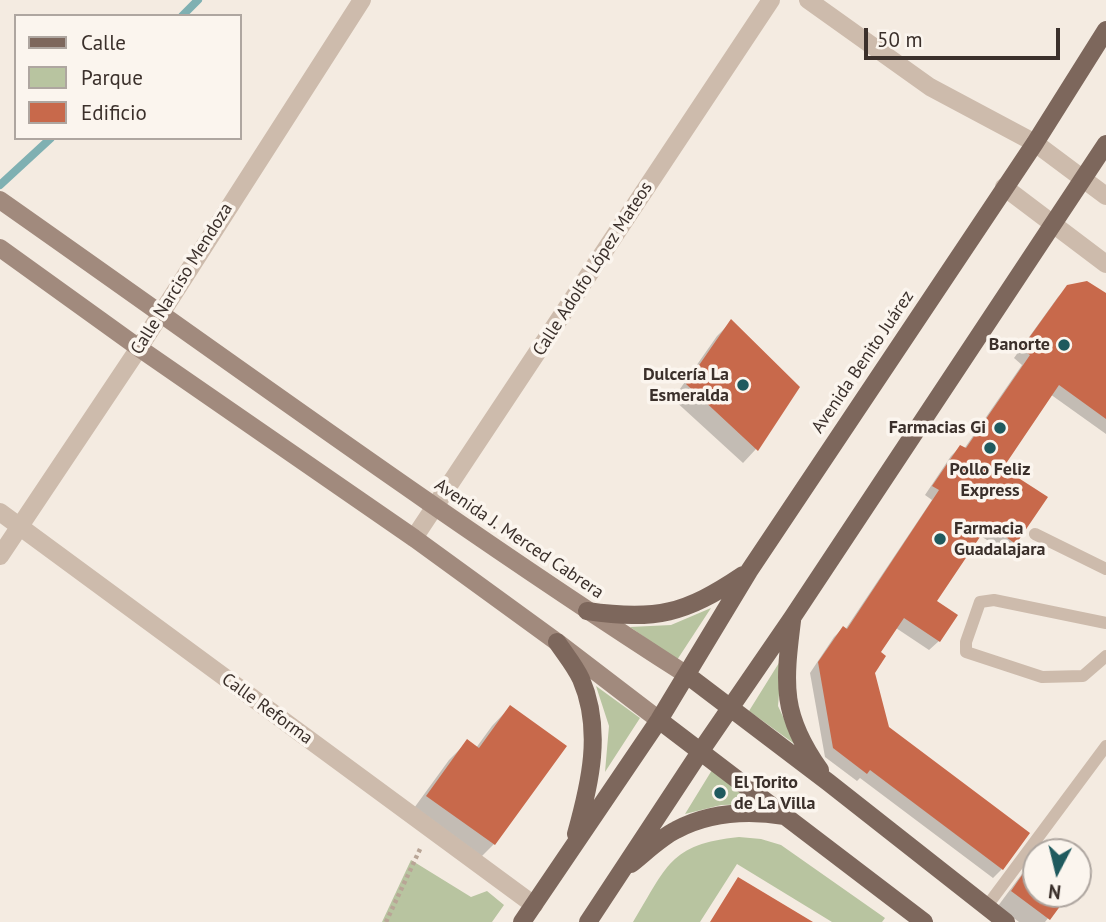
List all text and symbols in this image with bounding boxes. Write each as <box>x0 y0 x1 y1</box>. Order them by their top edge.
legend <box>14 14 242 140</box>
scale bar <box>868 14 1064 58</box>
text: 50 m <box>877 26 923 53</box>
text: Calle <box>81 29 126 56</box>
text: Parque <box>81 64 143 91</box>
text: Edificio <box>81 99 147 126</box>
street label: Calle Adolfo López Mateos <box>529 178 657 360</box>
street label: Calle Narciso Mendoza <box>127 199 237 359</box>
street label: Avenida Benito Juárez <box>807 287 919 437</box>
place label: Banorte <box>989 334 1050 356</box>
marker: Banorte <box>1056 337 1072 353</box>
place label: Dulcería La Esmeralda <box>643 364 729 406</box>
marker: Dulcería La Esmeralda <box>735 377 751 393</box>
place label: Farmacias Gi <box>889 417 986 439</box>
marker: Farmacias Gi <box>992 420 1008 436</box>
marker: Pollo Feliz Express <box>982 440 998 456</box>
place label: Pollo Feliz Express <box>950 459 1030 502</box>
street label: Avenida J. Merced Cabrera <box>430 474 608 604</box>
place label: Farmacia Guadalajara <box>954 518 1045 560</box>
marker: Farmacia Guadalajara <box>932 531 948 547</box>
street label: Calle Reforma <box>217 669 317 749</box>
place label: El Torito de La Villa <box>734 772 815 814</box>
marker: El Torito de La Villa <box>712 785 728 801</box>
north arrow <box>1022 838 1092 908</box>
text: N <box>1047 879 1062 905</box>

